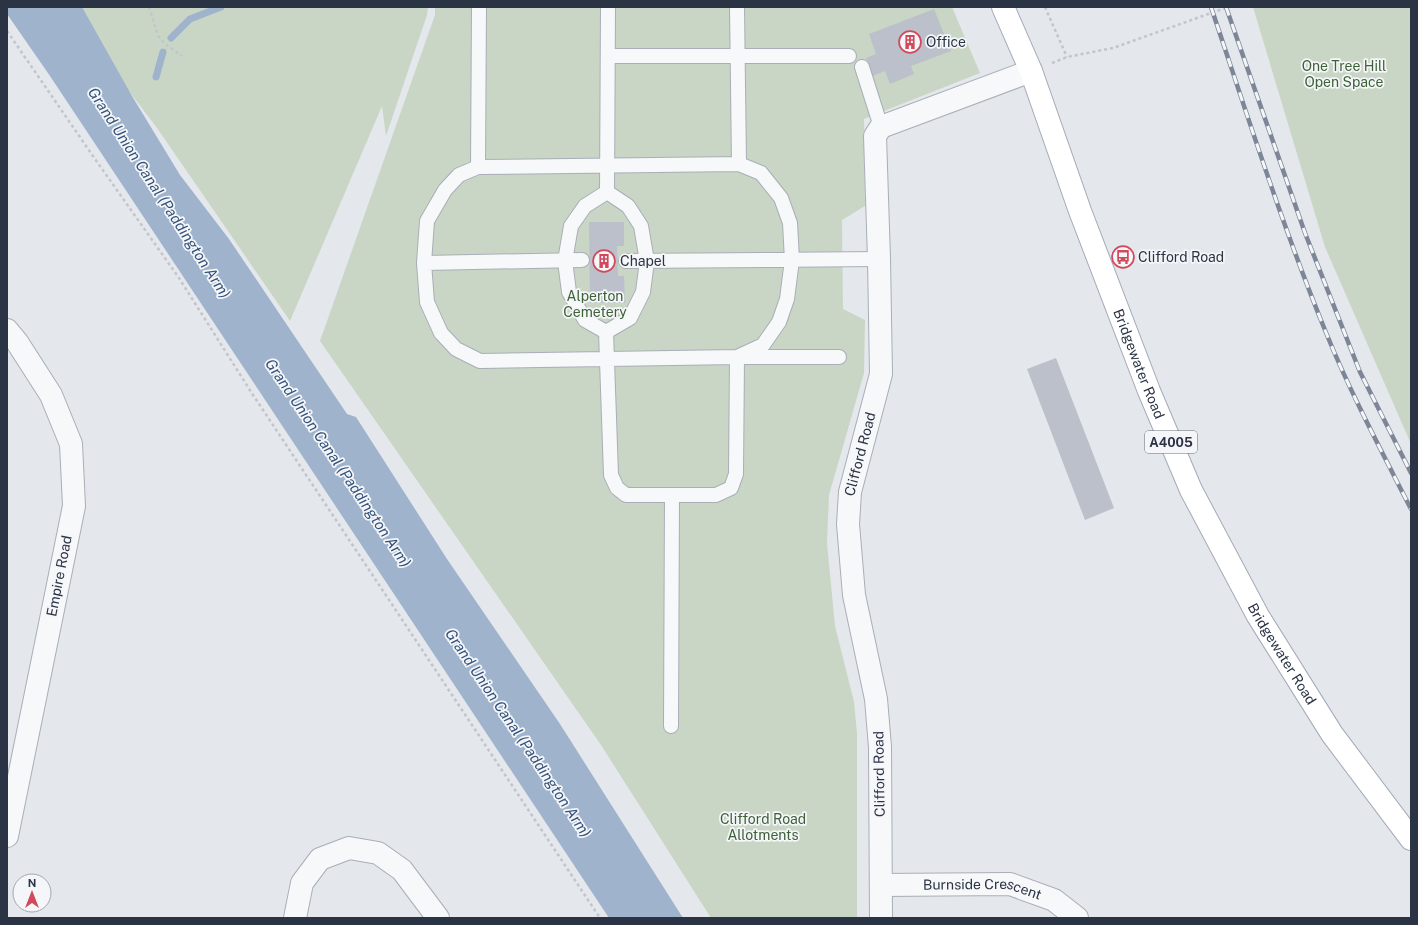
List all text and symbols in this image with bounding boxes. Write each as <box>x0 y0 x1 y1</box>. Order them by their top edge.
building icon: Office <box>897 29 923 55</box>
place label: Office <box>926 34 966 50</box>
park label: One Tree Hill Open Space <box>1302 58 1386 90</box>
water label: Grand Union Canal (Paddington Arm) <box>85 84 234 301</box>
bus stop icon: Clifford Road <box>1110 244 1136 270</box>
building icon: Chapel <box>591 248 617 274</box>
place label: Clifford Road <box>1138 249 1224 265</box>
place label: Chapel <box>620 253 666 269</box>
park label: Alperton Cemetery <box>563 288 627 320</box>
street label: Bridgewater Road <box>1110 307 1168 421</box>
water label: Grand Union Canal (Paddington Arm) <box>262 355 415 570</box>
street label: Clifford Road <box>841 410 879 498</box>
road number: A4005 <box>1145 431 1197 453</box>
street label: Empire Road <box>43 534 75 618</box>
street label: Bridgewater Road <box>1245 600 1320 708</box>
water label: Grand Union Canal (Paddington Arm) <box>442 625 595 840</box>
street label: Clifford Road <box>870 731 888 817</box>
park label: Clifford Road Allotments <box>720 811 806 843</box>
north arrow <box>12 873 52 913</box>
street label: Burnside Crescent <box>923 876 1044 903</box>
text: N <box>28 877 36 889</box>

